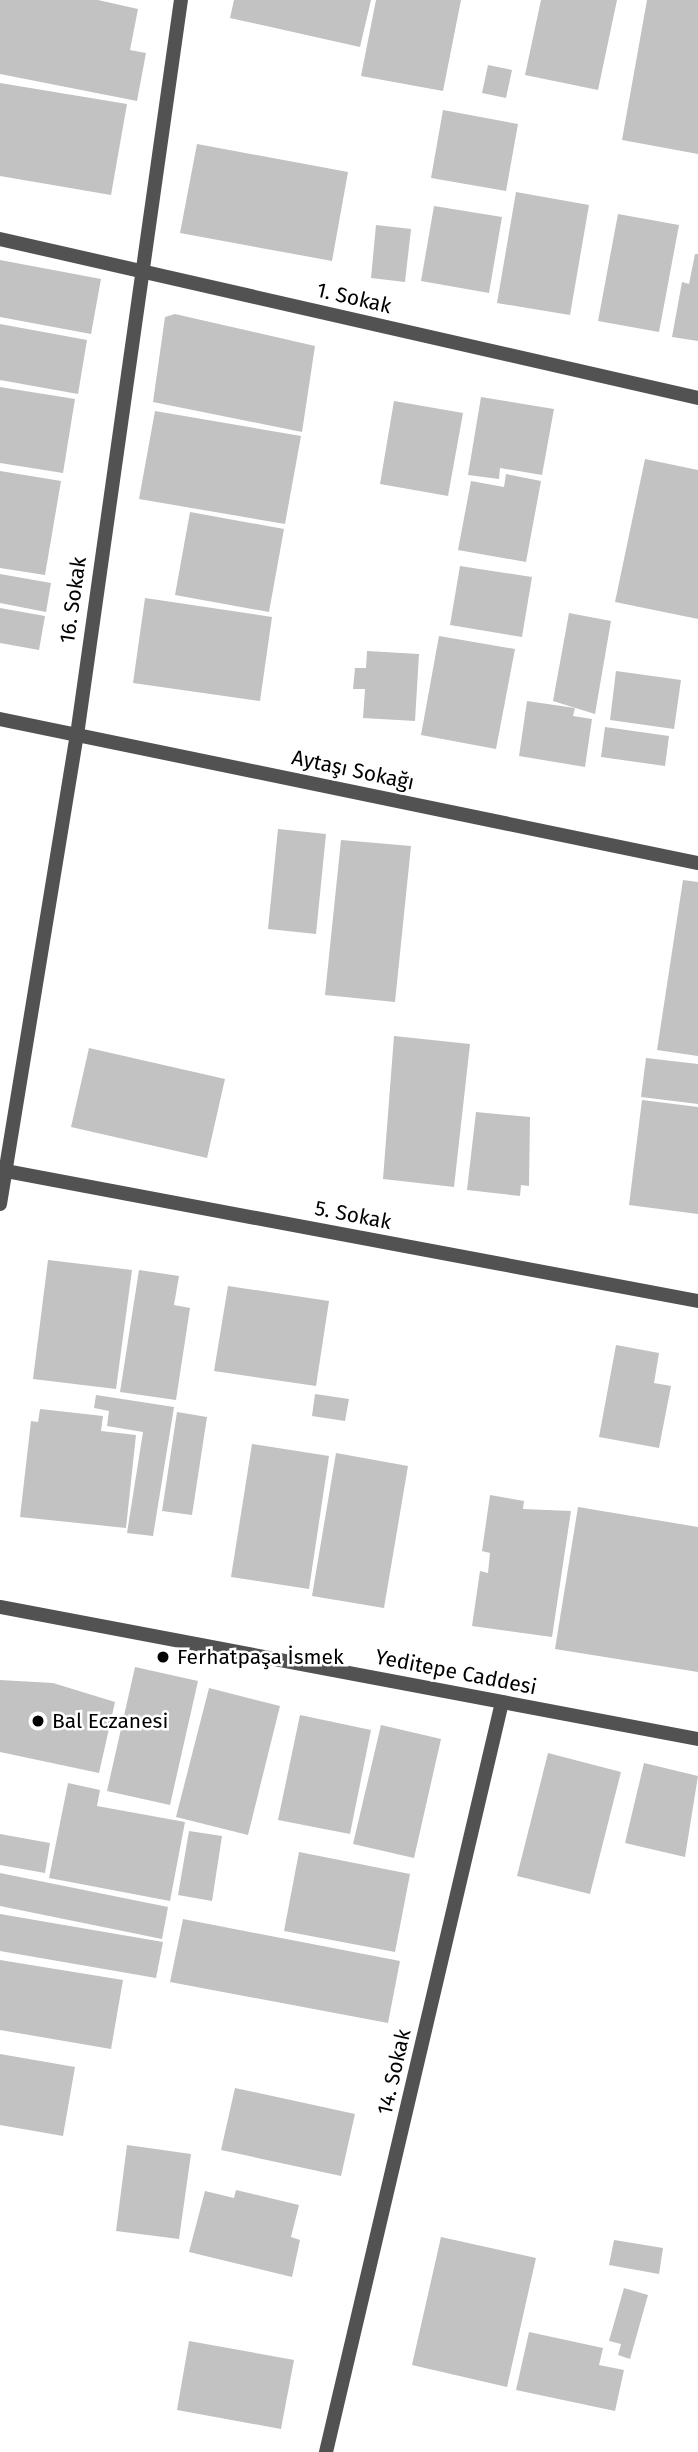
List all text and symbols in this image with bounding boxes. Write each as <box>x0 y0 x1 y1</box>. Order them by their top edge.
street label: 1. Sokak <box>314 277 394 319</box>
street label: 16. Sokak <box>54 555 92 645</box>
street label: Aytaşı Sokağı <box>289 745 417 795</box>
street label: 5. Sokak <box>313 1195 393 1235</box>
place label: Ferhatpaşa İsmek <box>177 1644 344 1670</box>
street label: Yeditepe Caddesi <box>373 1644 539 1700</box>
marker: Ferhatpaşa İsmek <box>155 1649 171 1665</box>
place label: Bal Eczanesi <box>52 1708 168 1734</box>
marker: Bal Eczanesi <box>30 1713 46 1729</box>
street label: 14. Sokak <box>372 2027 416 2117</box>

